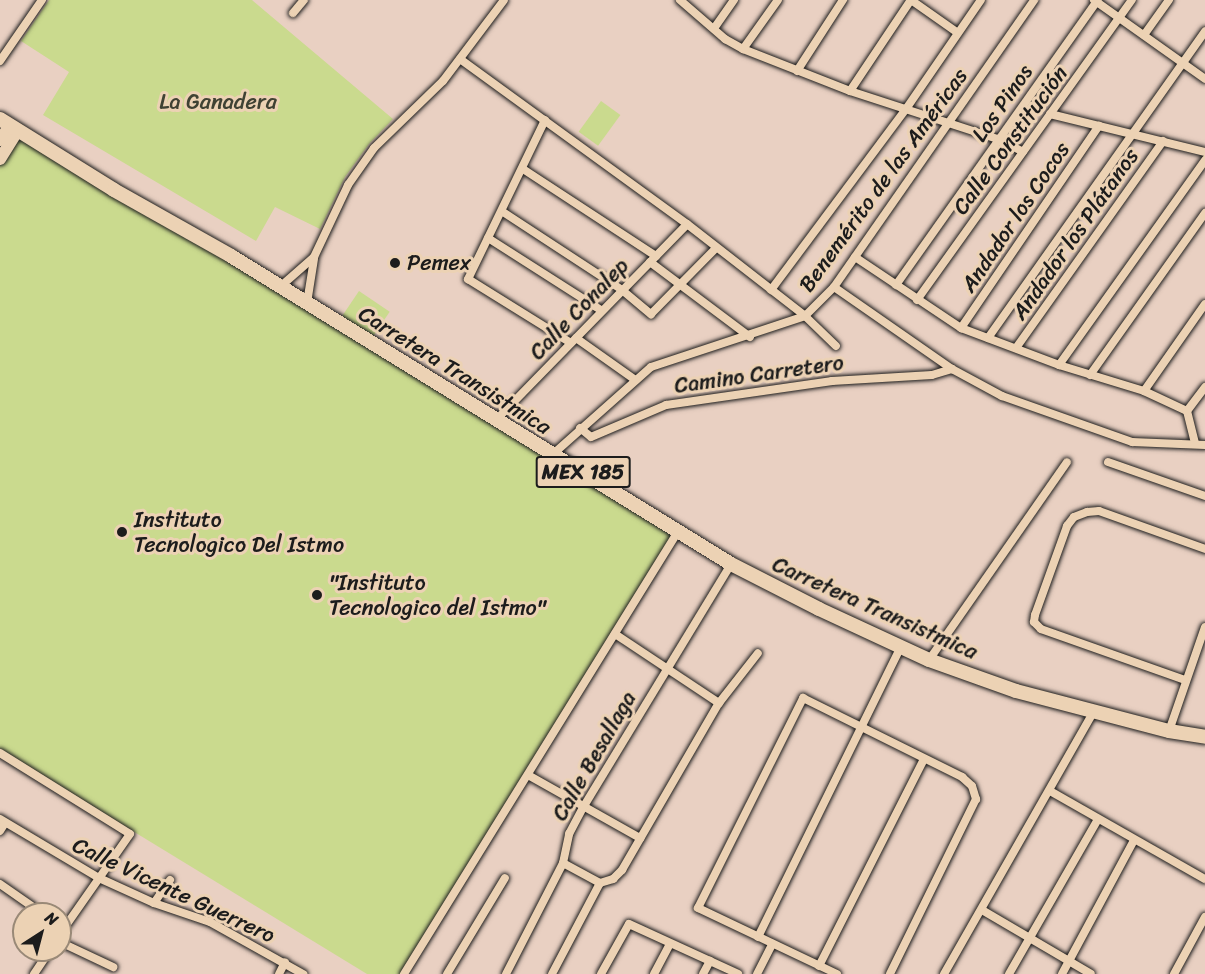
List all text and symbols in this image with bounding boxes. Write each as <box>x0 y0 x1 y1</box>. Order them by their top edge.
street label: Los Pinos <box>965 59 1039 147</box>
street label: Calle Constitución <box>947 60 1073 220</box>
street label: Benemérito de las Américas <box>793 63 973 297</box>
park label: La Ganadera <box>160 89 276 115</box>
street label: Andador los Cocos <box>955 136 1075 298</box>
street label: Andador los Plátanos <box>1006 143 1144 325</box>
place label: Pemex <box>407 250 471 276</box>
street label: Calle Conalep <box>524 253 634 365</box>
marker: Pemex <box>388 256 402 270</box>
street label: Carretera Transistmica <box>354 300 556 440</box>
street label: Camino Carretero <box>673 349 845 399</box>
road number: MEX 185 <box>535 454 631 490</box>
place label: Instituto Tecnologico Del Istmo <box>134 506 345 558</box>
marker: Instituto Tecnologico Del Istmo <box>115 525 129 539</box>
street label: Carretera Transistmica <box>769 551 981 665</box>
place label: "Instituto Tecnologico del Istmo" <box>329 569 547 620</box>
marker: "Instituto Tecnologico del Istmo" <box>310 588 324 602</box>
street label: Calle Besallaga <box>546 686 642 826</box>
street label: Calle Vicente Guerrero <box>69 832 279 948</box>
north arrow <box>12 902 72 962</box>
text: N <box>39 904 65 934</box>

